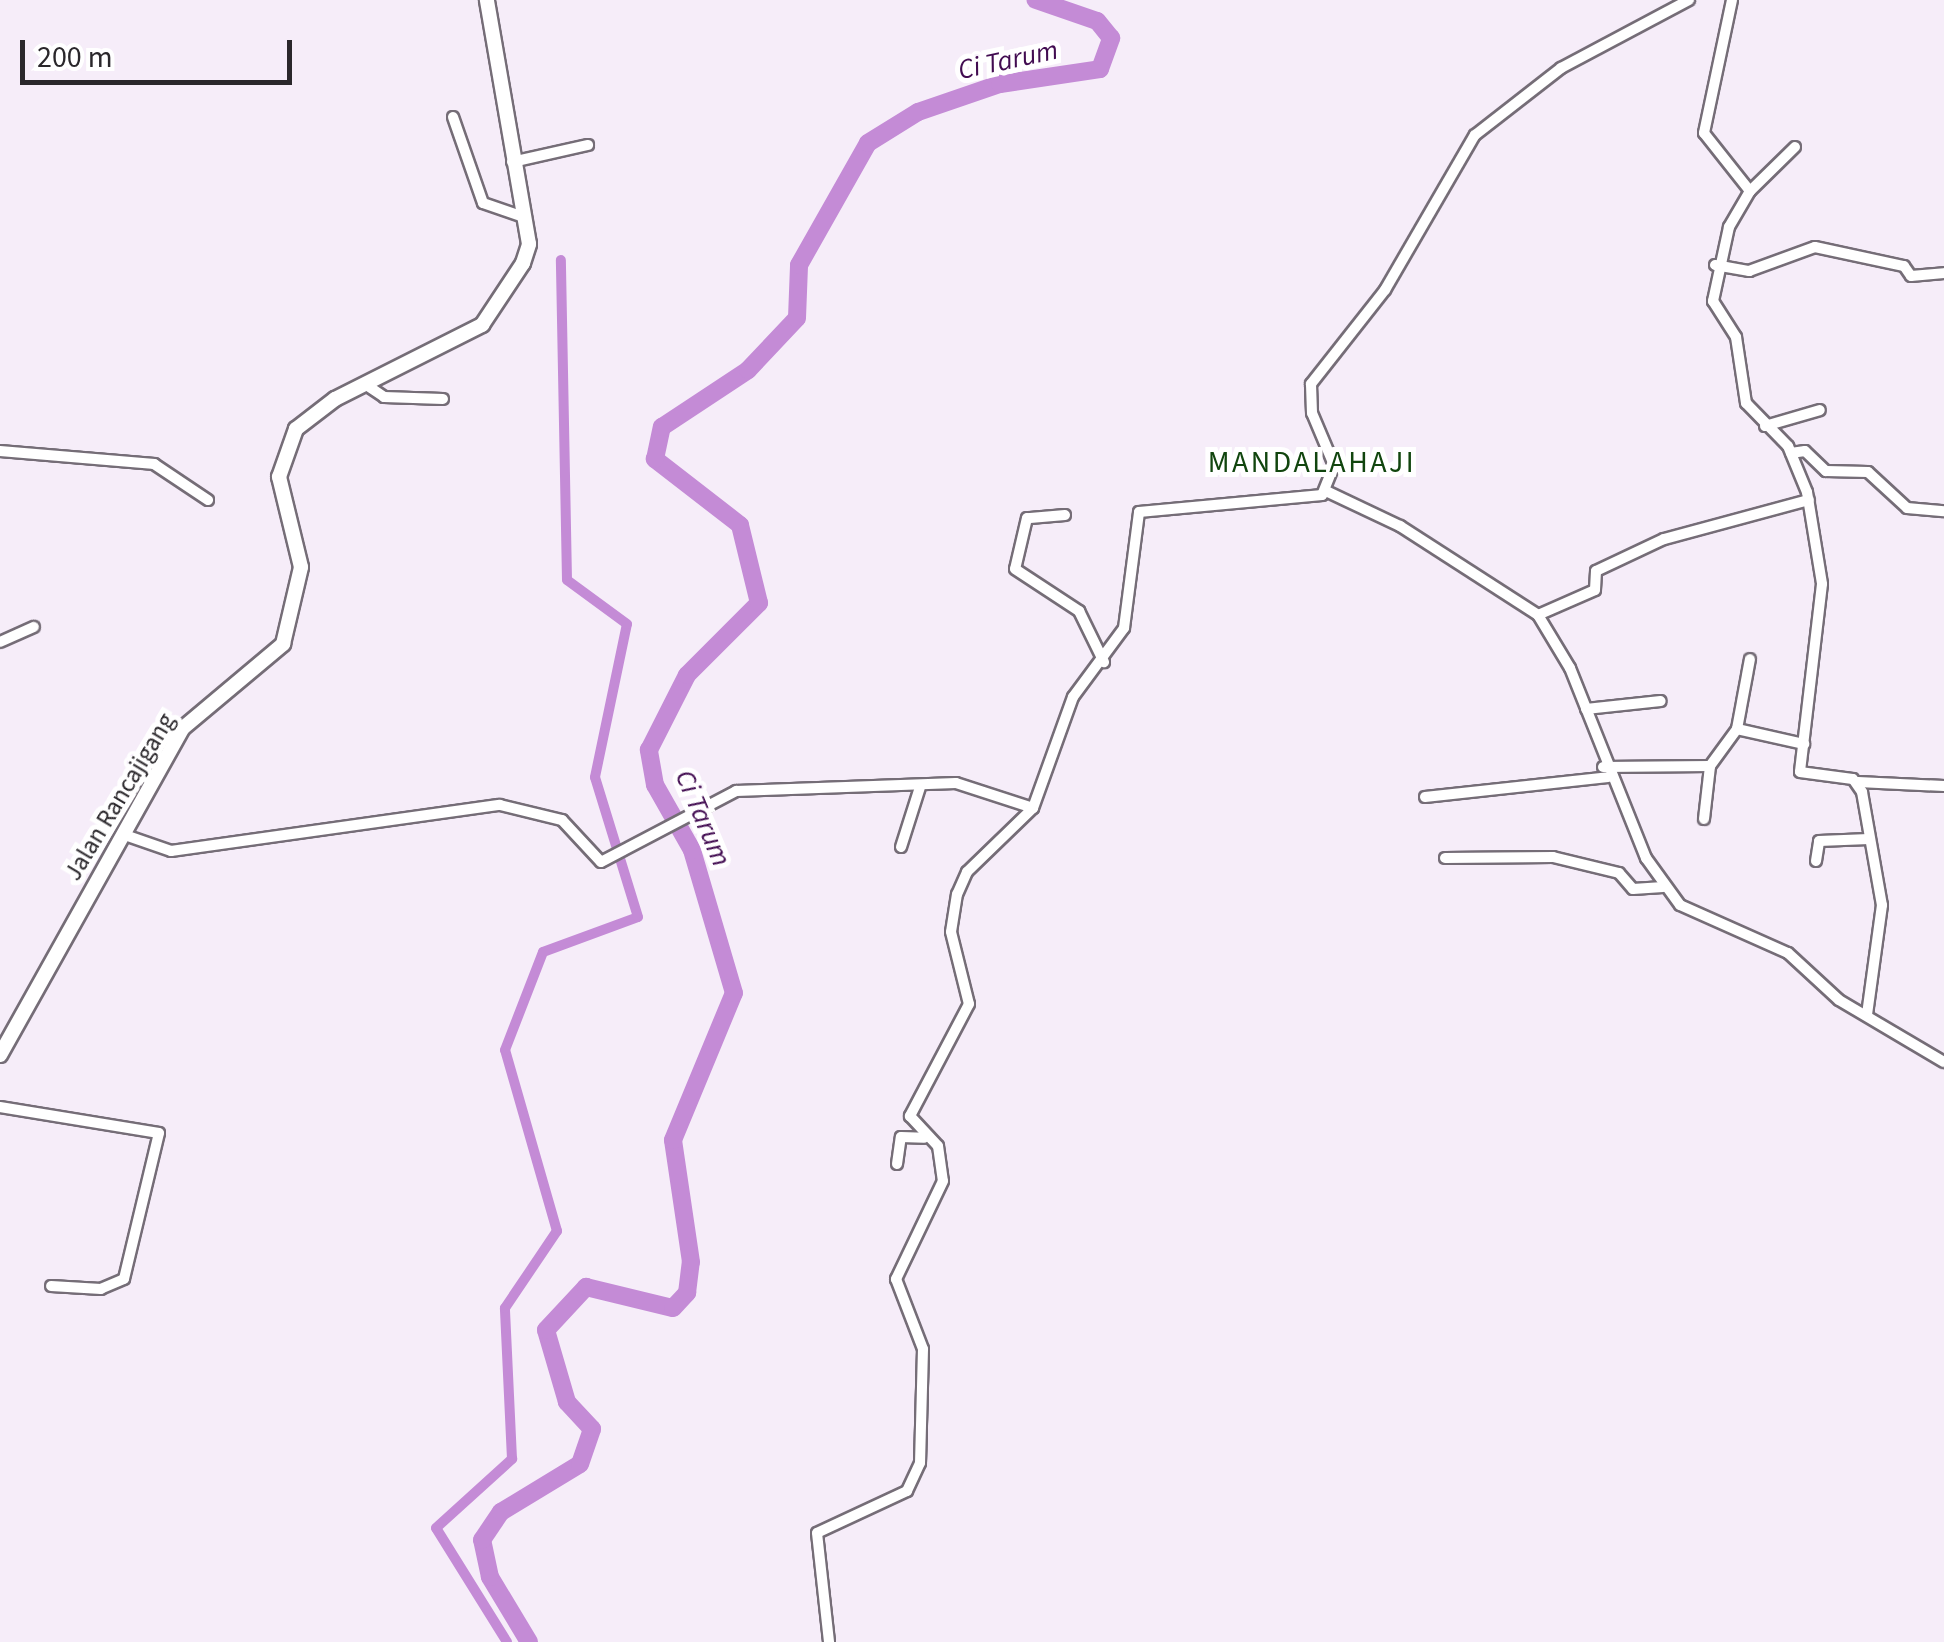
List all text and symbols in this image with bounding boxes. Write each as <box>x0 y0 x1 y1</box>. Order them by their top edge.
scale bar <box>25 20 298 82</box>
water label: Ci Tarum <box>955 33 1061 87</box>
text: 200 m <box>37 36 113 79</box>
district label: MANDALAHAJI <box>1208 445 1416 481</box>
street label: Jalan Rancajigang <box>58 708 182 886</box>
water label: Ci Tarum <box>668 765 738 871</box>

